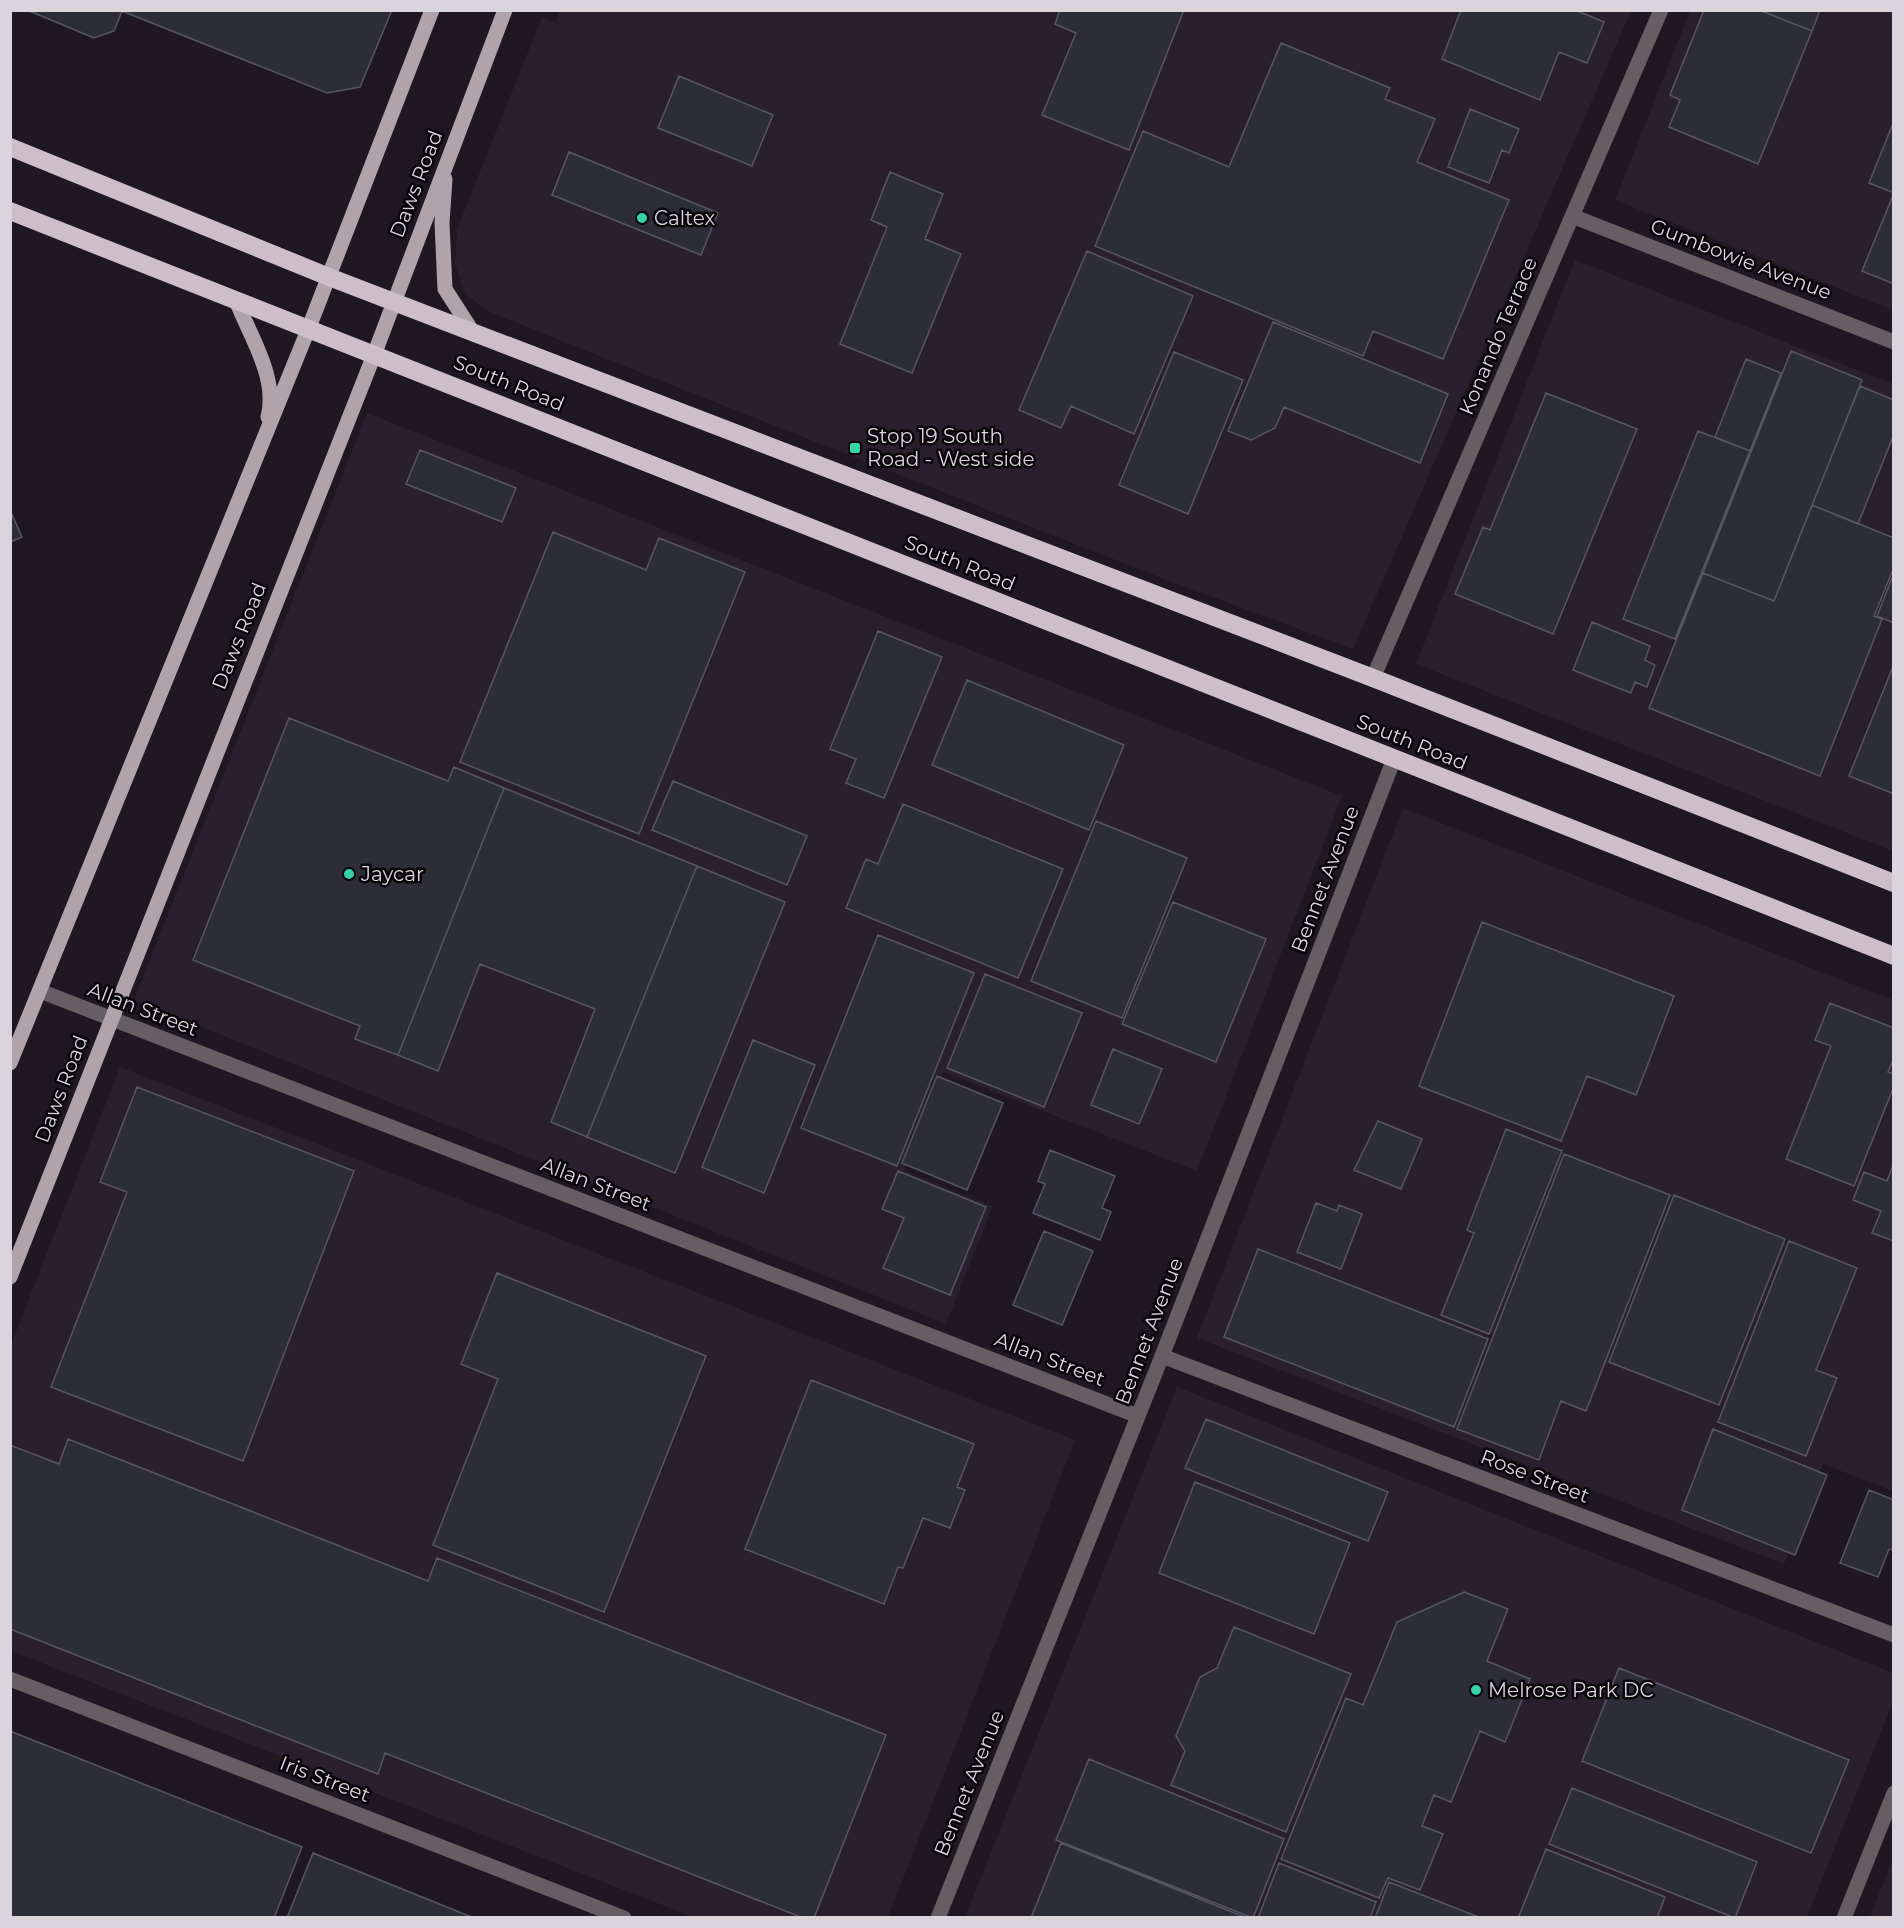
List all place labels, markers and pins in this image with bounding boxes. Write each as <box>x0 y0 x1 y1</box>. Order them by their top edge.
place label: Caltex <box>654 206 716 230</box>
marker: Caltex <box>635 211 649 225</box>
place label: Stop 19 South Road - West side <box>867 424 1035 471</box>
marker: Stop 19 South Road - West side <box>848 441 862 455</box>
place label: Jaycar <box>360 862 424 886</box>
marker: Jaycar <box>342 867 356 881</box>
place label: Melrose Park DC <box>1488 1678 1654 1702</box>
marker: Melrose Park DC <box>1469 1683 1483 1697</box>

